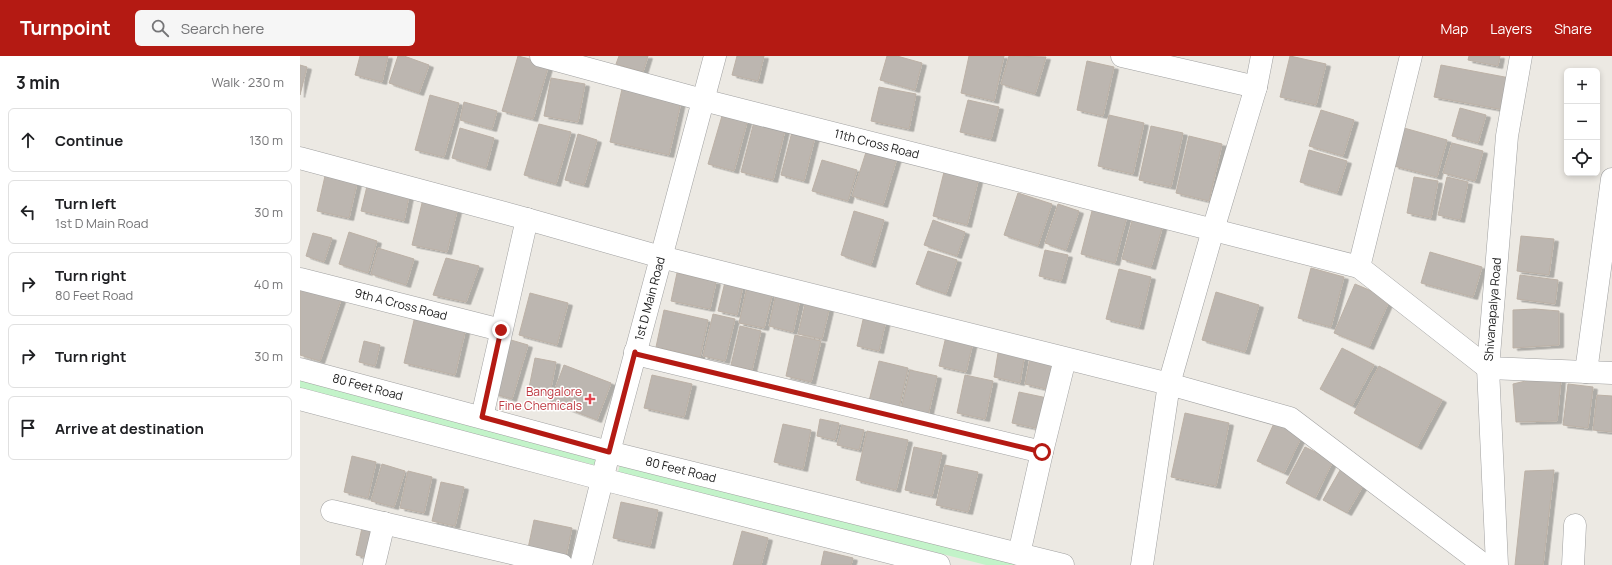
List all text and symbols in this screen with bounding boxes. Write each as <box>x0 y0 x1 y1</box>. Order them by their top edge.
search box <box>135 10 415 46</box>
text: Turnpoint <box>20 15 111 41</box>
icon: search <box>149 17 171 39</box>
text: Search here <box>181 18 264 39</box>
text: Map <box>1440 19 1468 38</box>
text: Layers <box>1490 19 1532 38</box>
text: Share <box>1554 19 1592 38</box>
map controls <box>1564 68 1600 176</box>
button: + <box>1564 68 1600 104</box>
text: 3 min <box>16 71 60 94</box>
text: Walk · 230 m <box>211 73 284 91</box>
button: − <box>1564 104 1600 140</box>
street label: 11th Cross Road <box>832 125 921 163</box>
icon: ahead <box>17 129 39 151</box>
text: Continue <box>55 130 123 151</box>
text: 130 m <box>249 131 283 149</box>
button: locate <box>1564 140 1600 176</box>
text: Turn left <box>55 193 117 214</box>
icon: left <box>17 201 39 223</box>
text: 30 m <box>254 203 283 221</box>
text: 1st D Main Road <box>55 214 148 232</box>
street label: 1st D Main Road <box>630 255 669 343</box>
street label: Shivanapalya Road <box>1480 257 1505 362</box>
text: Turn right <box>55 265 126 286</box>
icon: right <box>17 273 39 295</box>
text: 40 m <box>254 275 283 293</box>
street label: 9th A Cross Road <box>353 284 449 324</box>
text: 80 Feet Road <box>55 286 133 304</box>
route end <box>492 321 510 339</box>
icon: right <box>17 345 39 367</box>
text: Turn right <box>55 346 126 367</box>
text: 30 m <box>254 347 283 365</box>
street label: 80 Feet Road <box>331 369 405 404</box>
place label: Bangalore Fine Chemicals <box>499 383 582 414</box>
marker: Bangalore Fine Chemicals <box>585 394 595 404</box>
icon: arrive <box>17 417 39 439</box>
text: Arrive at destination <box>55 418 204 439</box>
route start <box>1033 443 1051 461</box>
street label: 80 Feet Road <box>644 452 718 486</box>

